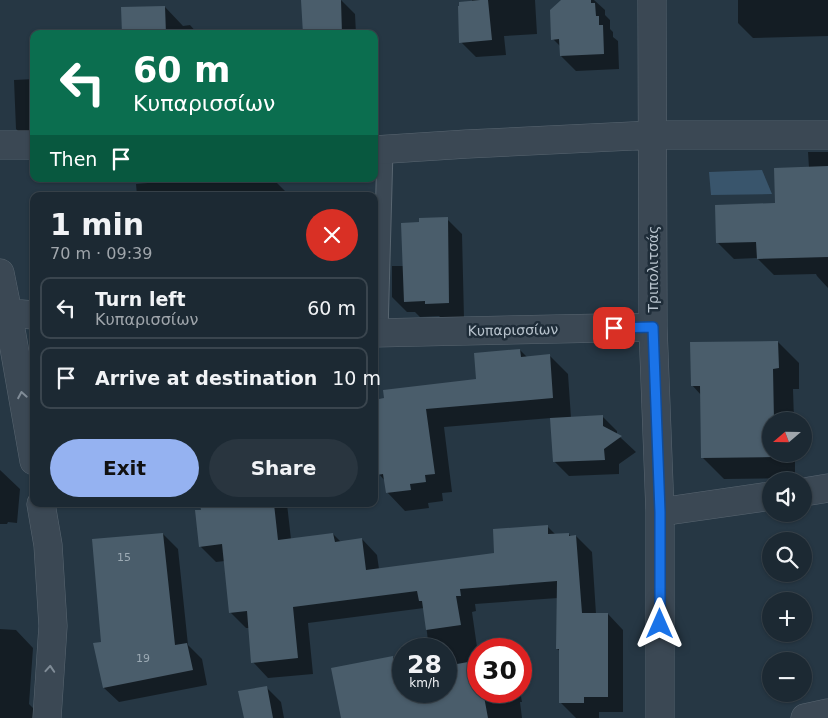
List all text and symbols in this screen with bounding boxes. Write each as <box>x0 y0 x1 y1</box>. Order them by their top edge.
icon: left <box>50 50 115 115</box>
text: 60 m <box>133 50 230 90</box>
text: Κυπαρισσίων <box>133 91 275 116</box>
icon: arrive <box>107 145 135 173</box>
text: Then <box>50 148 97 170</box>
text: 1 min <box>50 207 144 242</box>
button: close <box>306 209 358 261</box>
street label: Τριπολιτσάς <box>645 226 661 313</box>
text: 70 m · 09:39 <box>50 244 152 263</box>
text: Turn left <box>95 288 186 310</box>
icon: left <box>52 294 80 322</box>
text: 60 m <box>307 297 356 319</box>
pin <box>593 307 635 349</box>
text: Κυπαρισσίων <box>95 310 199 329</box>
icon: arrive <box>600 314 628 342</box>
street label: Κυπαρισσίων <box>468 321 559 339</box>
icon: arrive <box>52 364 80 392</box>
text: Arrive at destination <box>95 367 317 389</box>
text: 10 m <box>332 367 381 389</box>
one-way arrow <box>18 391 28 400</box>
north arrow <box>762 412 812 462</box>
map controls <box>762 412 812 702</box>
button: Exit <box>50 439 199 497</box>
button: Share <box>209 439 358 497</box>
button: sound <box>762 472 812 522</box>
button: search <box>762 532 812 582</box>
house number: 15 <box>117 551 131 564</box>
button: + <box>762 592 812 642</box>
position arrow <box>633 597 685 649</box>
speed limit sign: 30 <box>467 638 532 703</box>
text: 28 <box>407 650 442 679</box>
house number: 19 <box>136 652 150 665</box>
button: − <box>762 652 812 702</box>
one-way arrow <box>45 665 56 673</box>
text: km/h <box>409 676 440 690</box>

